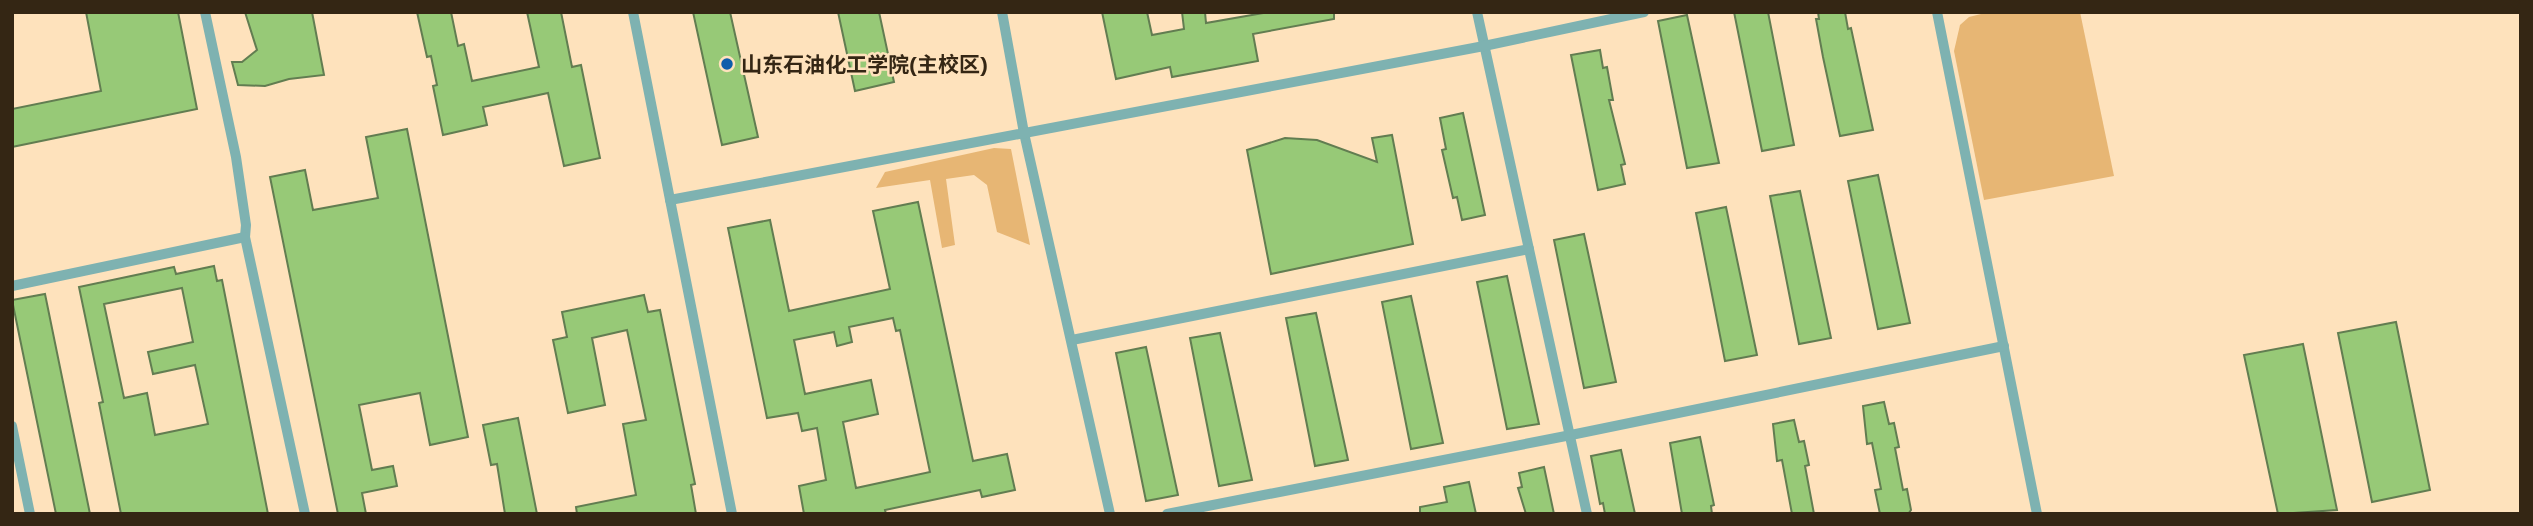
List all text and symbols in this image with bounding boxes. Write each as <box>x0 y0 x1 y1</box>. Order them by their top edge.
place label: 山东石油化工学院(主校区) <box>741 51 988 77</box>
marker: 山东石油化工学院(主校区) <box>719 56 735 72</box>

